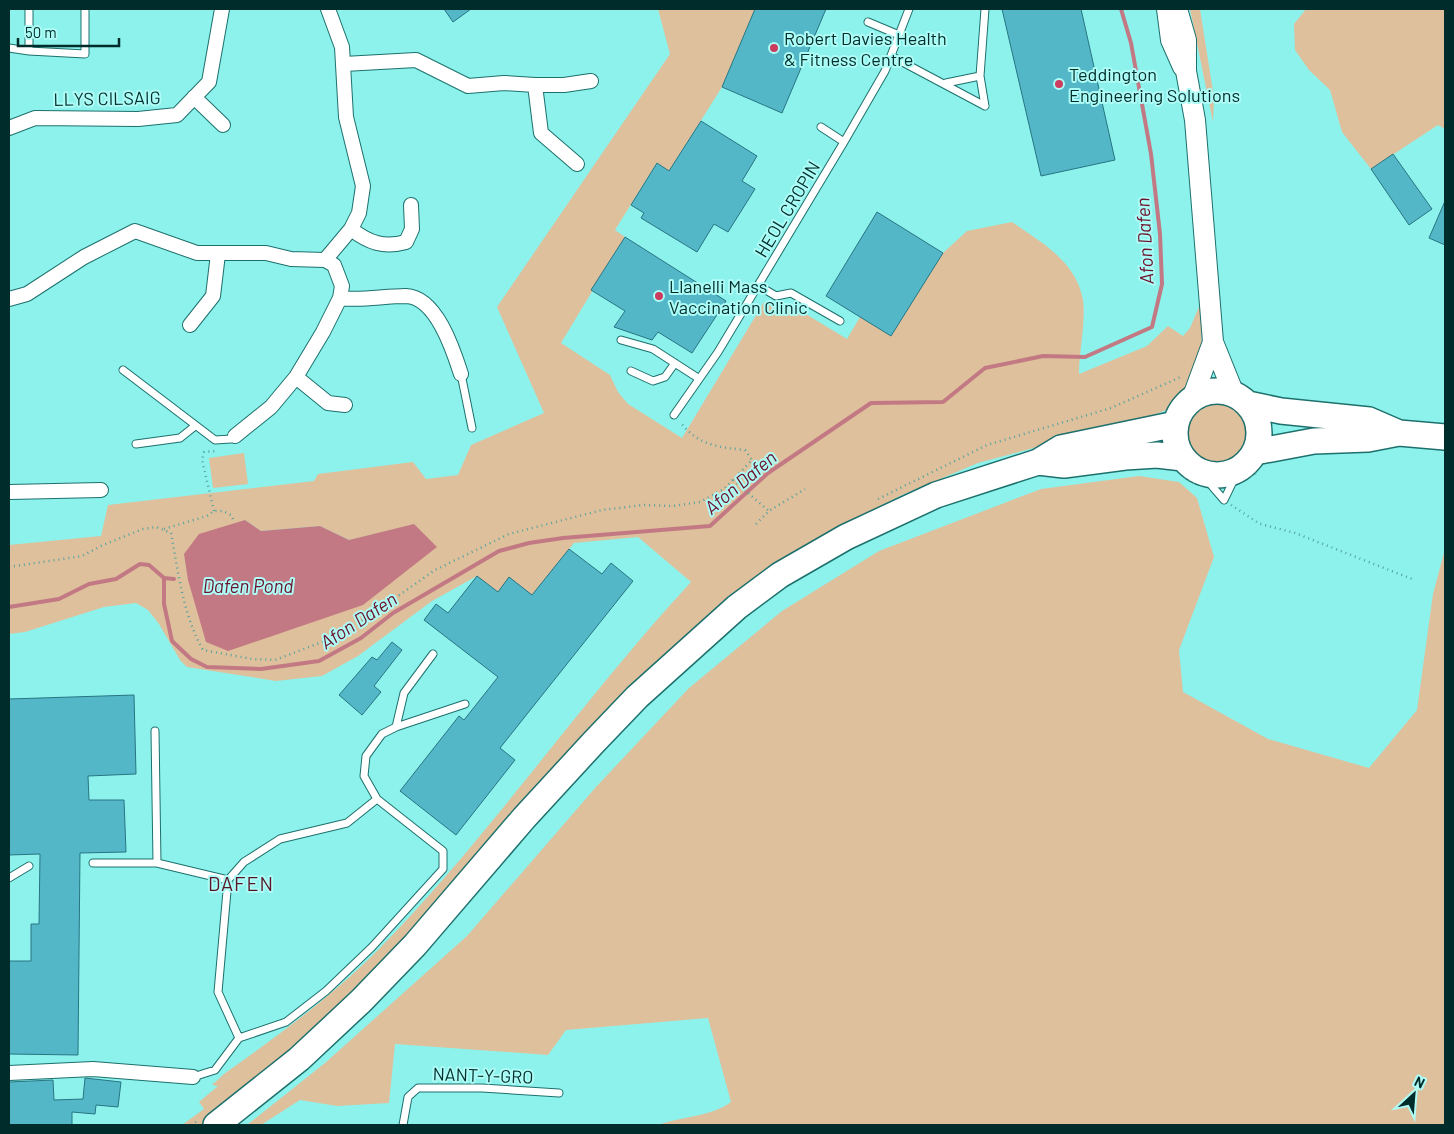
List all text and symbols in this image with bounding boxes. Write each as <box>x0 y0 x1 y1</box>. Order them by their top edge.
scale bar <box>18 15 119 47</box>
text: 50 m <box>25 23 57 41</box>
place label: Robert Davies Health & Fitness Centre <box>784 27 947 70</box>
marker: Robert Davies Health & Fitness Centre <box>768 42 780 54</box>
place label: Teddington Engineering Solutions <box>1069 63 1240 106</box>
marker: Teddington Engineering Solutions <box>1053 78 1065 90</box>
street label: LLYS CILSAIG <box>53 86 161 110</box>
street label: HEOL CROPIN <box>750 157 824 261</box>
water label: Afon Dafen <box>1130 197 1158 285</box>
place label: Llanelli Mass Vaccination Clinic <box>669 275 808 318</box>
marker: Llanelli Mass Vaccination Clinic <box>653 290 665 302</box>
water label: Afon Dafen <box>699 445 781 519</box>
water label: Dafen Pond <box>203 574 293 597</box>
water label: Afon Dafen <box>315 587 401 653</box>
district label: DAFEN <box>208 871 274 895</box>
street label: NANT-Y-GRO <box>432 1062 534 1088</box>
north arrow <box>1389 1069 1439 1119</box>
text: N <box>1412 1072 1428 1092</box>

